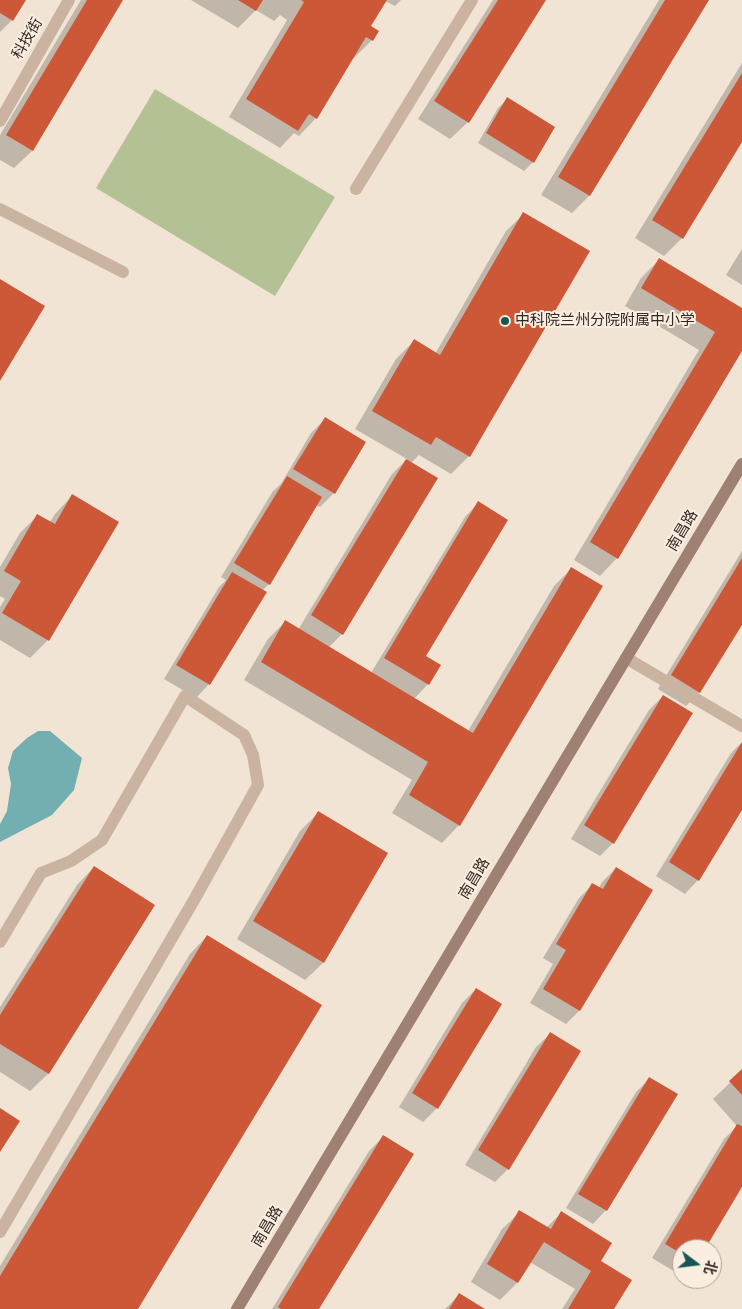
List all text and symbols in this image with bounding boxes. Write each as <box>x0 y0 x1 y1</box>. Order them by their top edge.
street label: 科技街 <box>9 15 47 63</box>
place label: 中科院兰州分院附属中小学 <box>515 312 695 330</box>
marker: 中科院兰州分院附属中小学 <box>499 315 511 327</box>
street label: 南昌路 <box>664 507 702 555</box>
street label: 南昌路 <box>456 855 494 903</box>
street label: 南昌路 <box>249 1203 287 1251</box>
north arrow <box>672 1239 722 1289</box>
text: 北 <box>701 1259 720 1276</box>

